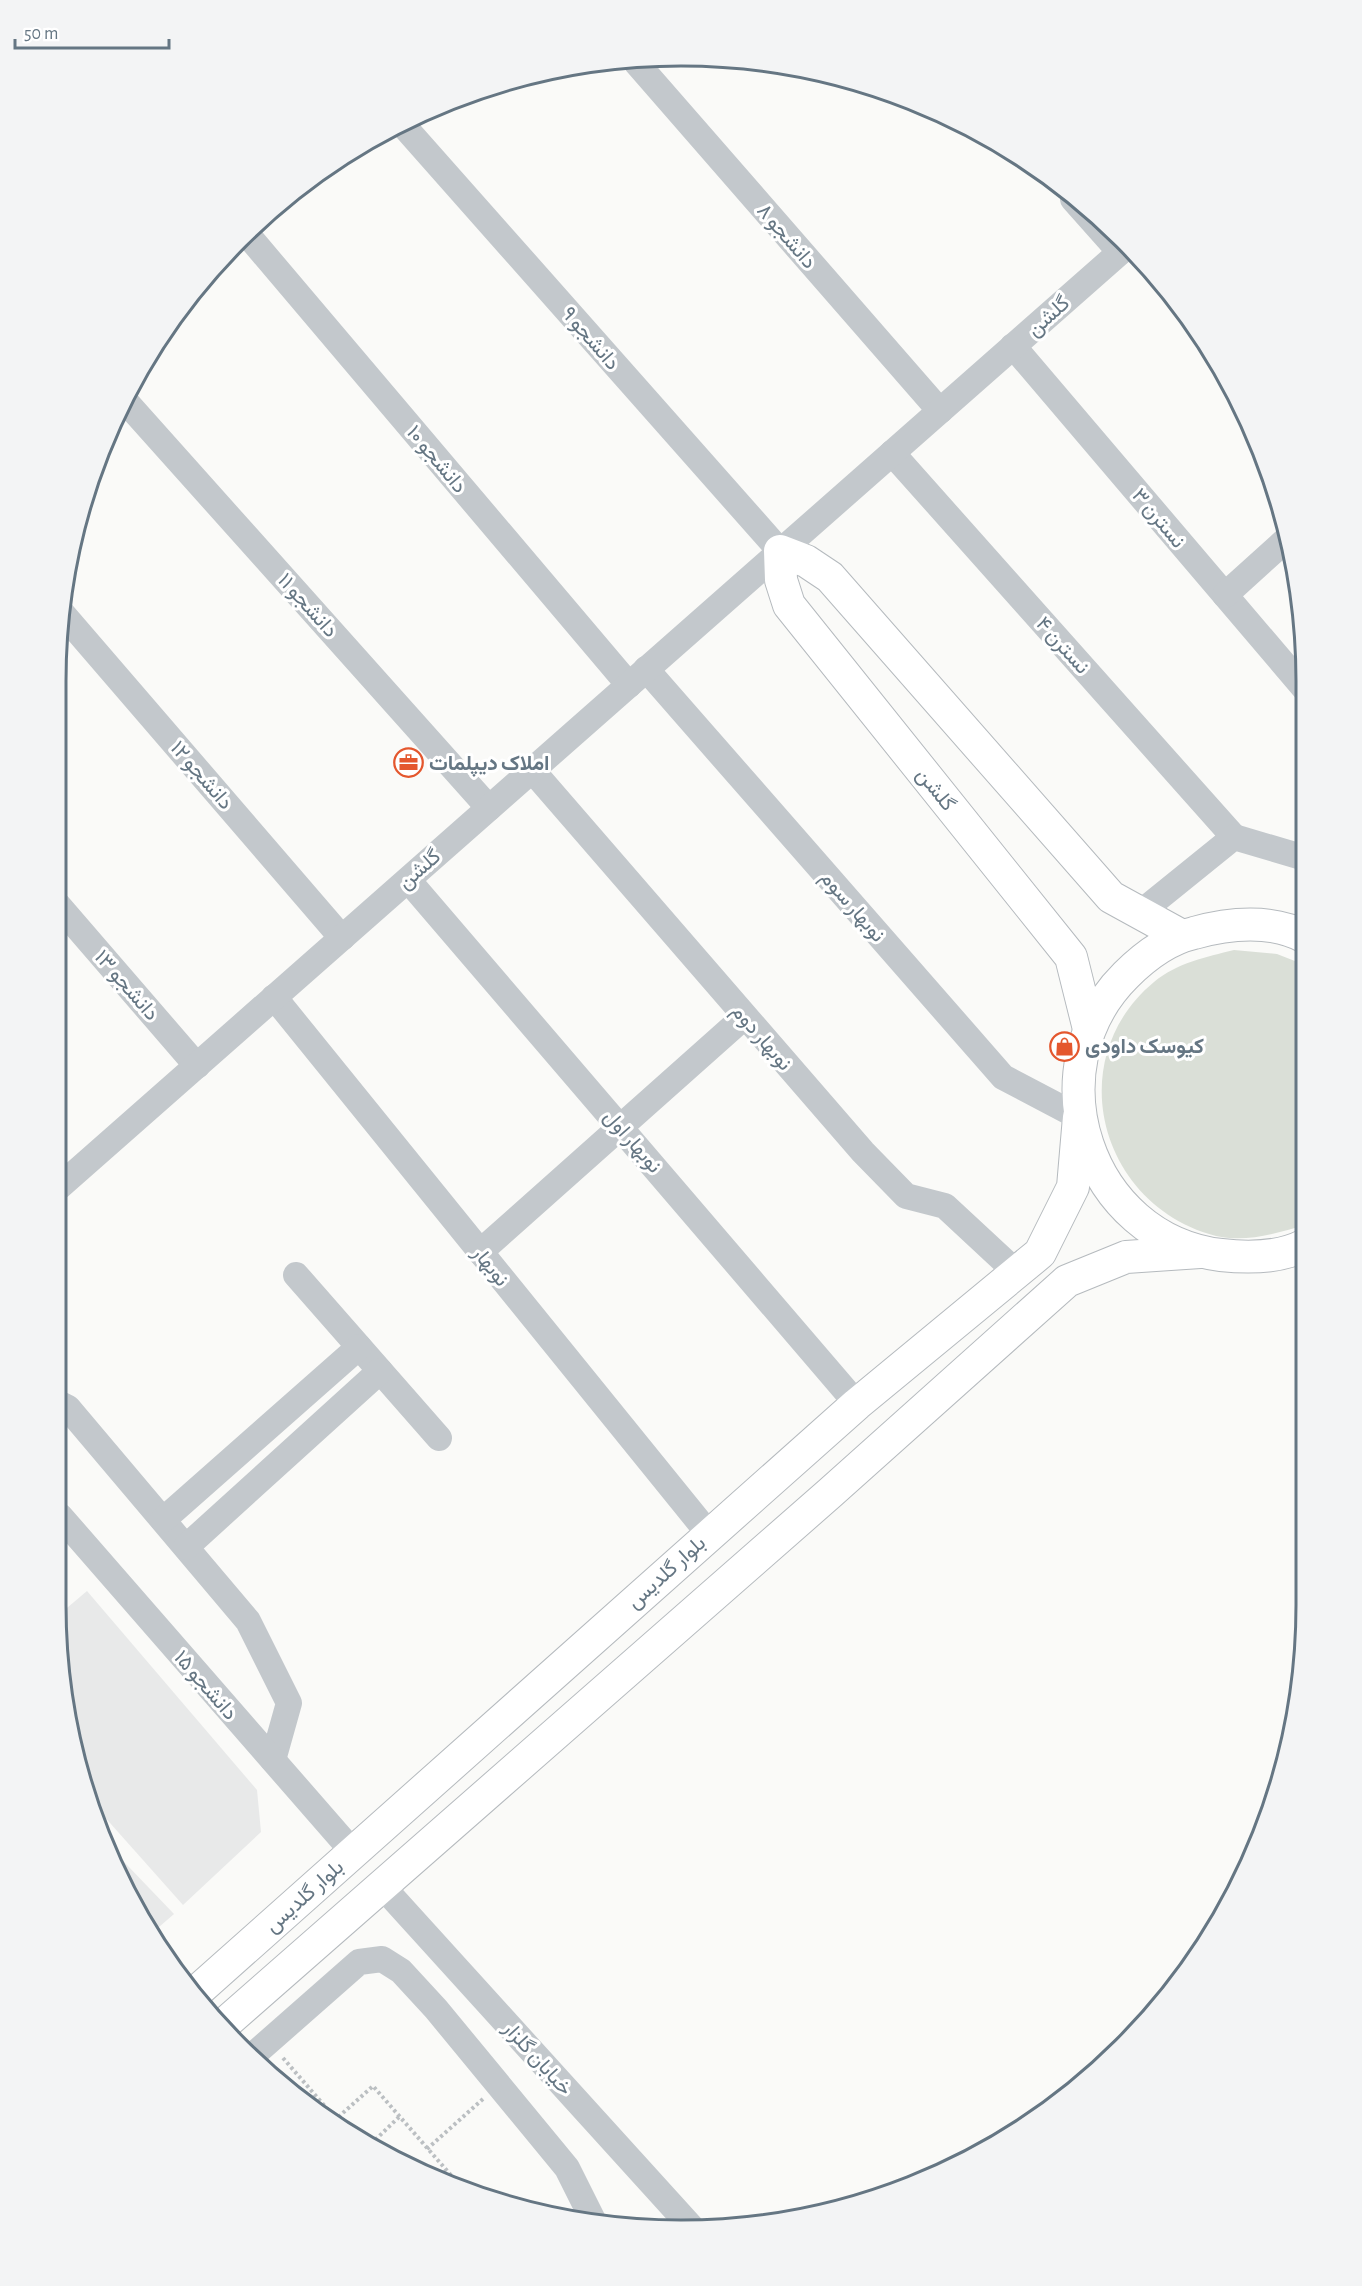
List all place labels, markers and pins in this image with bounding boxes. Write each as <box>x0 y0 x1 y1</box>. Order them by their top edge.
office icon: املاک دیپلمات <box>392 747 424 779</box>
place label: املاک دیپلمات <box>429 753 550 777</box>
shop icon: کیوسک داودی <box>1048 1030 1080 1062</box>
place label: کیوسک داودی <box>1085 1036 1204 1059</box>

